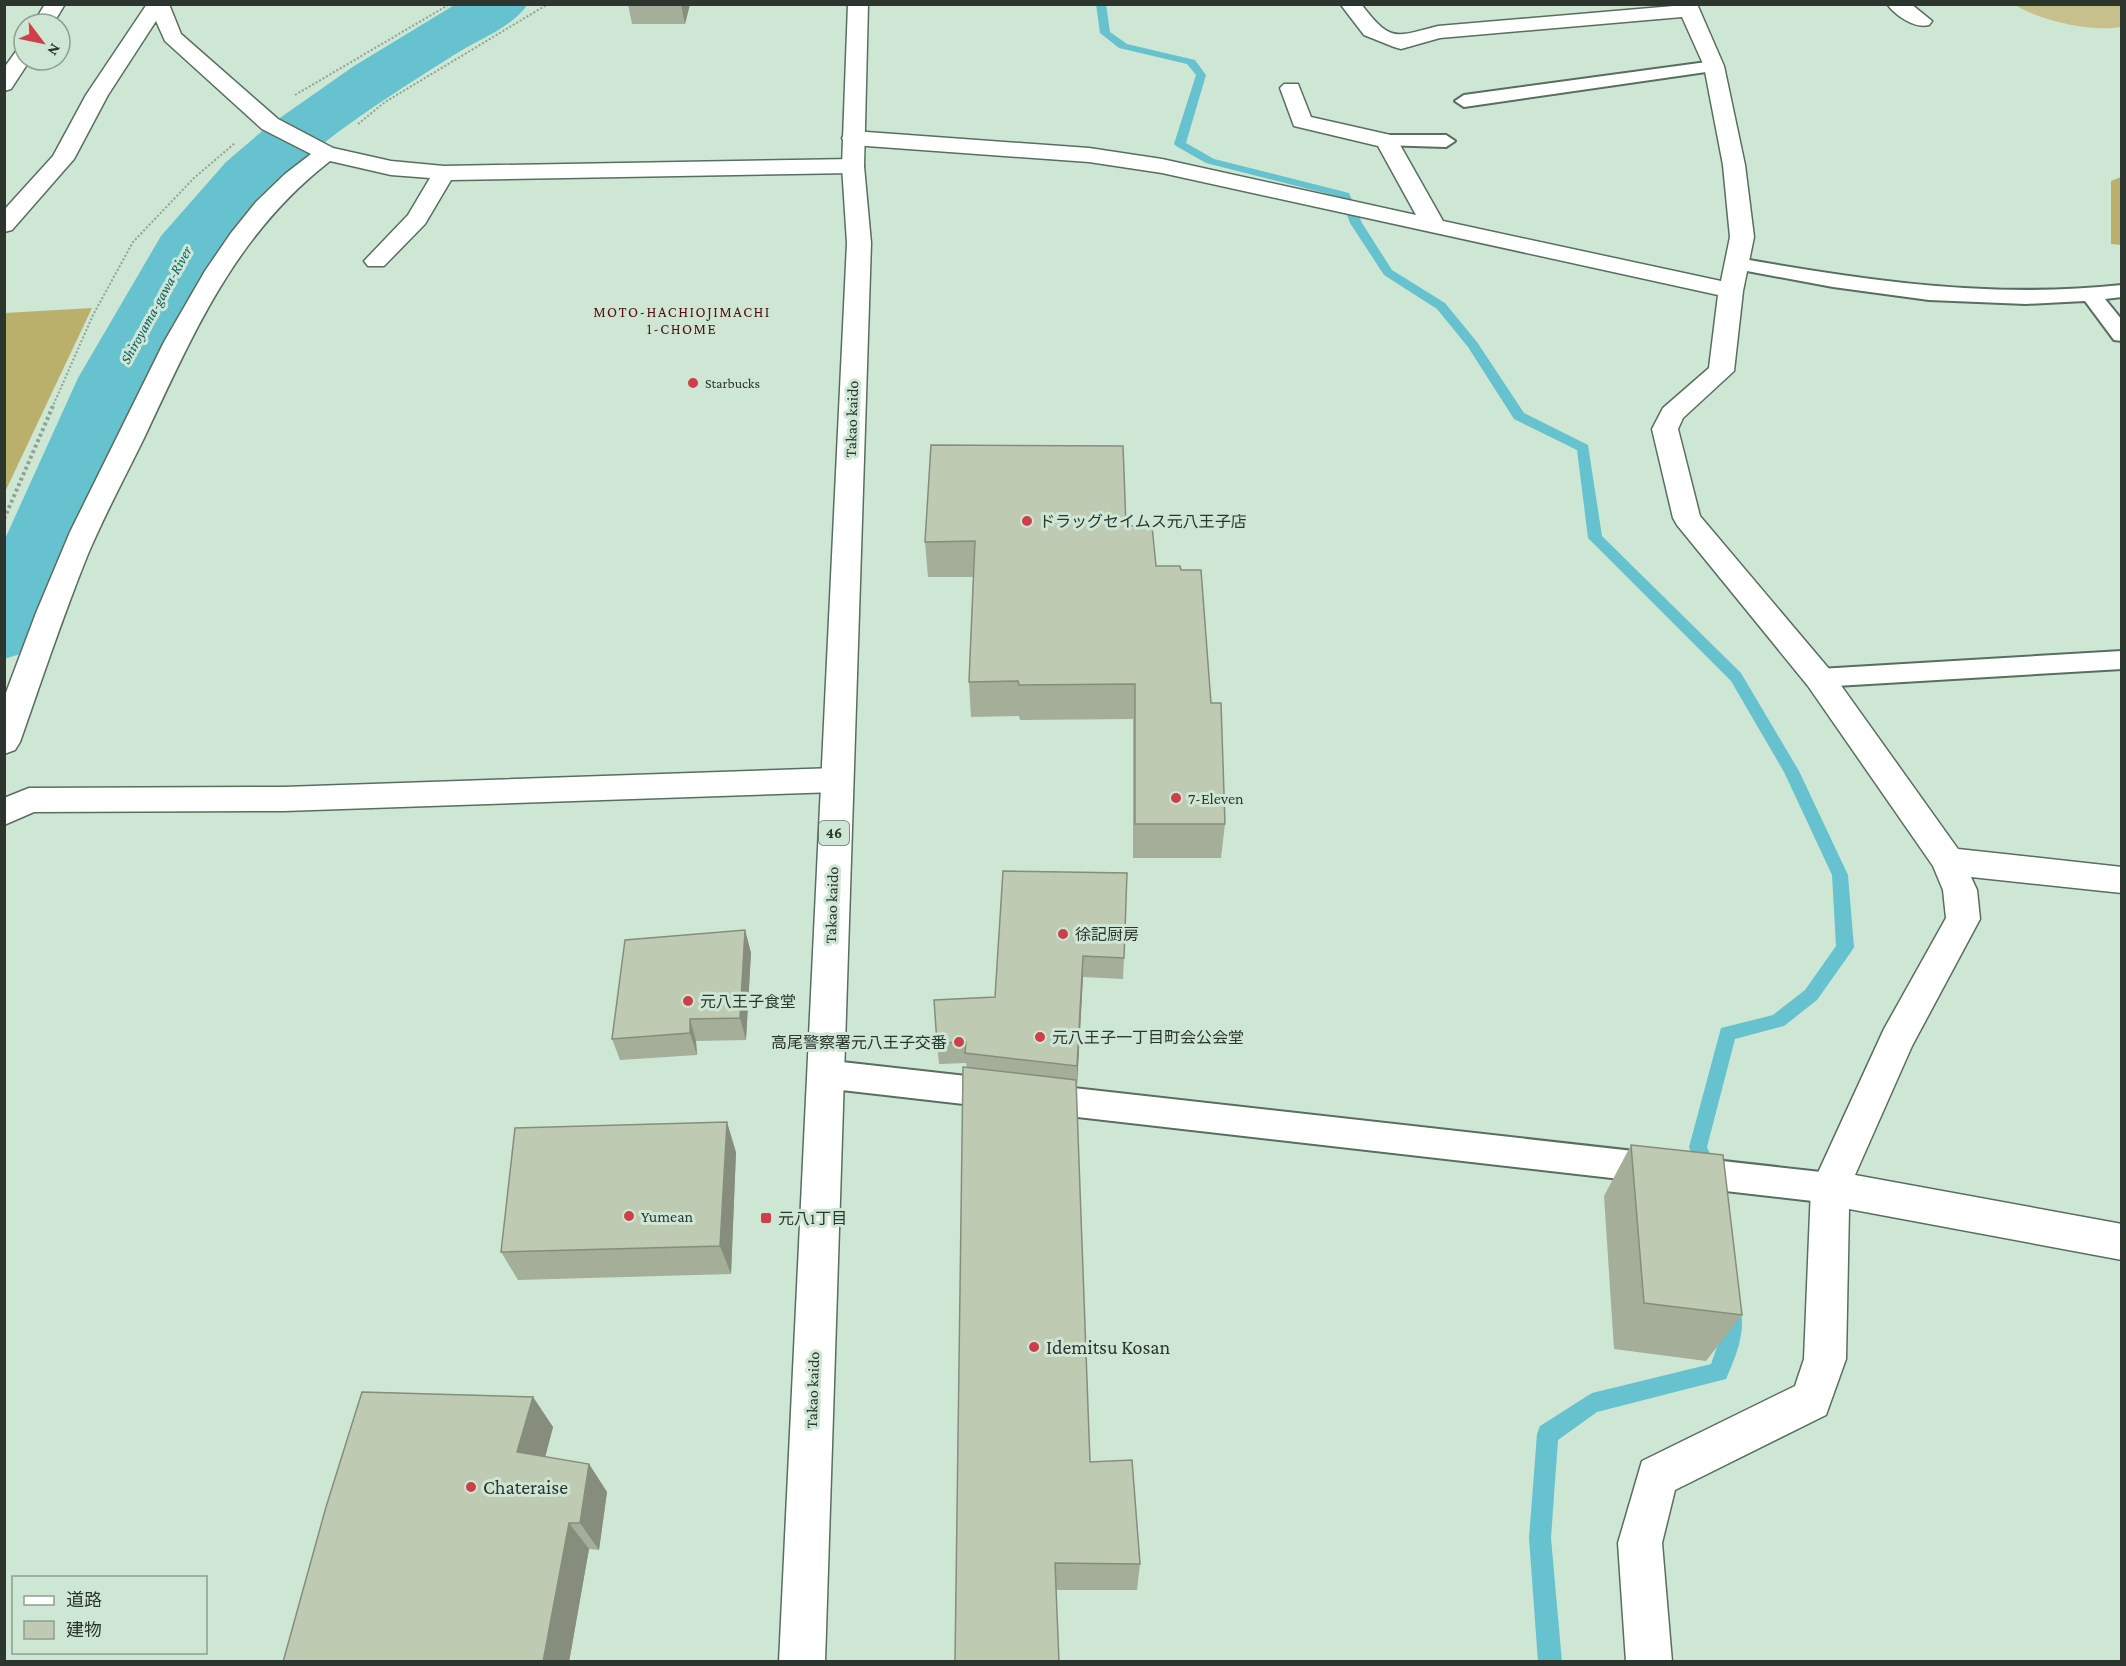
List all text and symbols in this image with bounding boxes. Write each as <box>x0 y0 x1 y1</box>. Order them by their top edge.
north arrow <box>12 12 72 72</box>
text: N <box>44 41 64 59</box>
water label: Shiroyama-gawa-River <box>117 243 196 367</box>
district label: MOTO-HACHIOJIMACHI 1-CHOME <box>593 304 771 337</box>
place label: Starbucks <box>705 375 760 391</box>
marker: Starbucks <box>686 376 700 390</box>
street label: Takao kaido <box>842 380 861 458</box>
place label: ドラッグセイムス元八王子店 <box>1039 513 1247 530</box>
marker: ドラッグセイムス元八王子店 <box>1020 514 1034 528</box>
place label: 7-Eleven <box>1188 790 1244 807</box>
marker: 7-Eleven <box>1169 791 1183 805</box>
road number: 46 <box>819 821 849 845</box>
street label: Takao kaido <box>822 866 841 944</box>
place label: 徐記厨房 <box>1075 926 1139 943</box>
marker: 徐記厨房 <box>1056 927 1070 941</box>
place label: 元八王子食堂 <box>700 993 796 1010</box>
marker: 元八王子食堂 <box>681 994 695 1008</box>
place label: 元八王子一丁目町会公会堂 <box>1052 1029 1244 1046</box>
marker: 元八王子一丁目町会公会堂 <box>1033 1030 1047 1044</box>
place label: 高尾警察署元八王子交番 <box>771 1034 947 1051</box>
marker: 高尾警察署元八王子交番 <box>952 1035 966 1049</box>
place label: Yumean <box>641 1208 694 1225</box>
marker: Yumean <box>622 1209 636 1223</box>
place label: 元八1丁目 <box>778 1210 847 1227</box>
marker: 元八1丁目 <box>759 1211 773 1225</box>
place label: Idemitsu Kosan <box>1046 1336 1171 1358</box>
marker: Idemitsu Kosan <box>1027 1340 1041 1354</box>
street label: Takao kaido <box>803 1351 822 1429</box>
place label: Chateraise <box>483 1476 568 1498</box>
marker: Chateraise <box>464 1480 478 1494</box>
legend <box>12 1576 207 1654</box>
text: 道路 <box>66 1590 102 1610</box>
text: 建物 <box>66 1620 102 1640</box>

